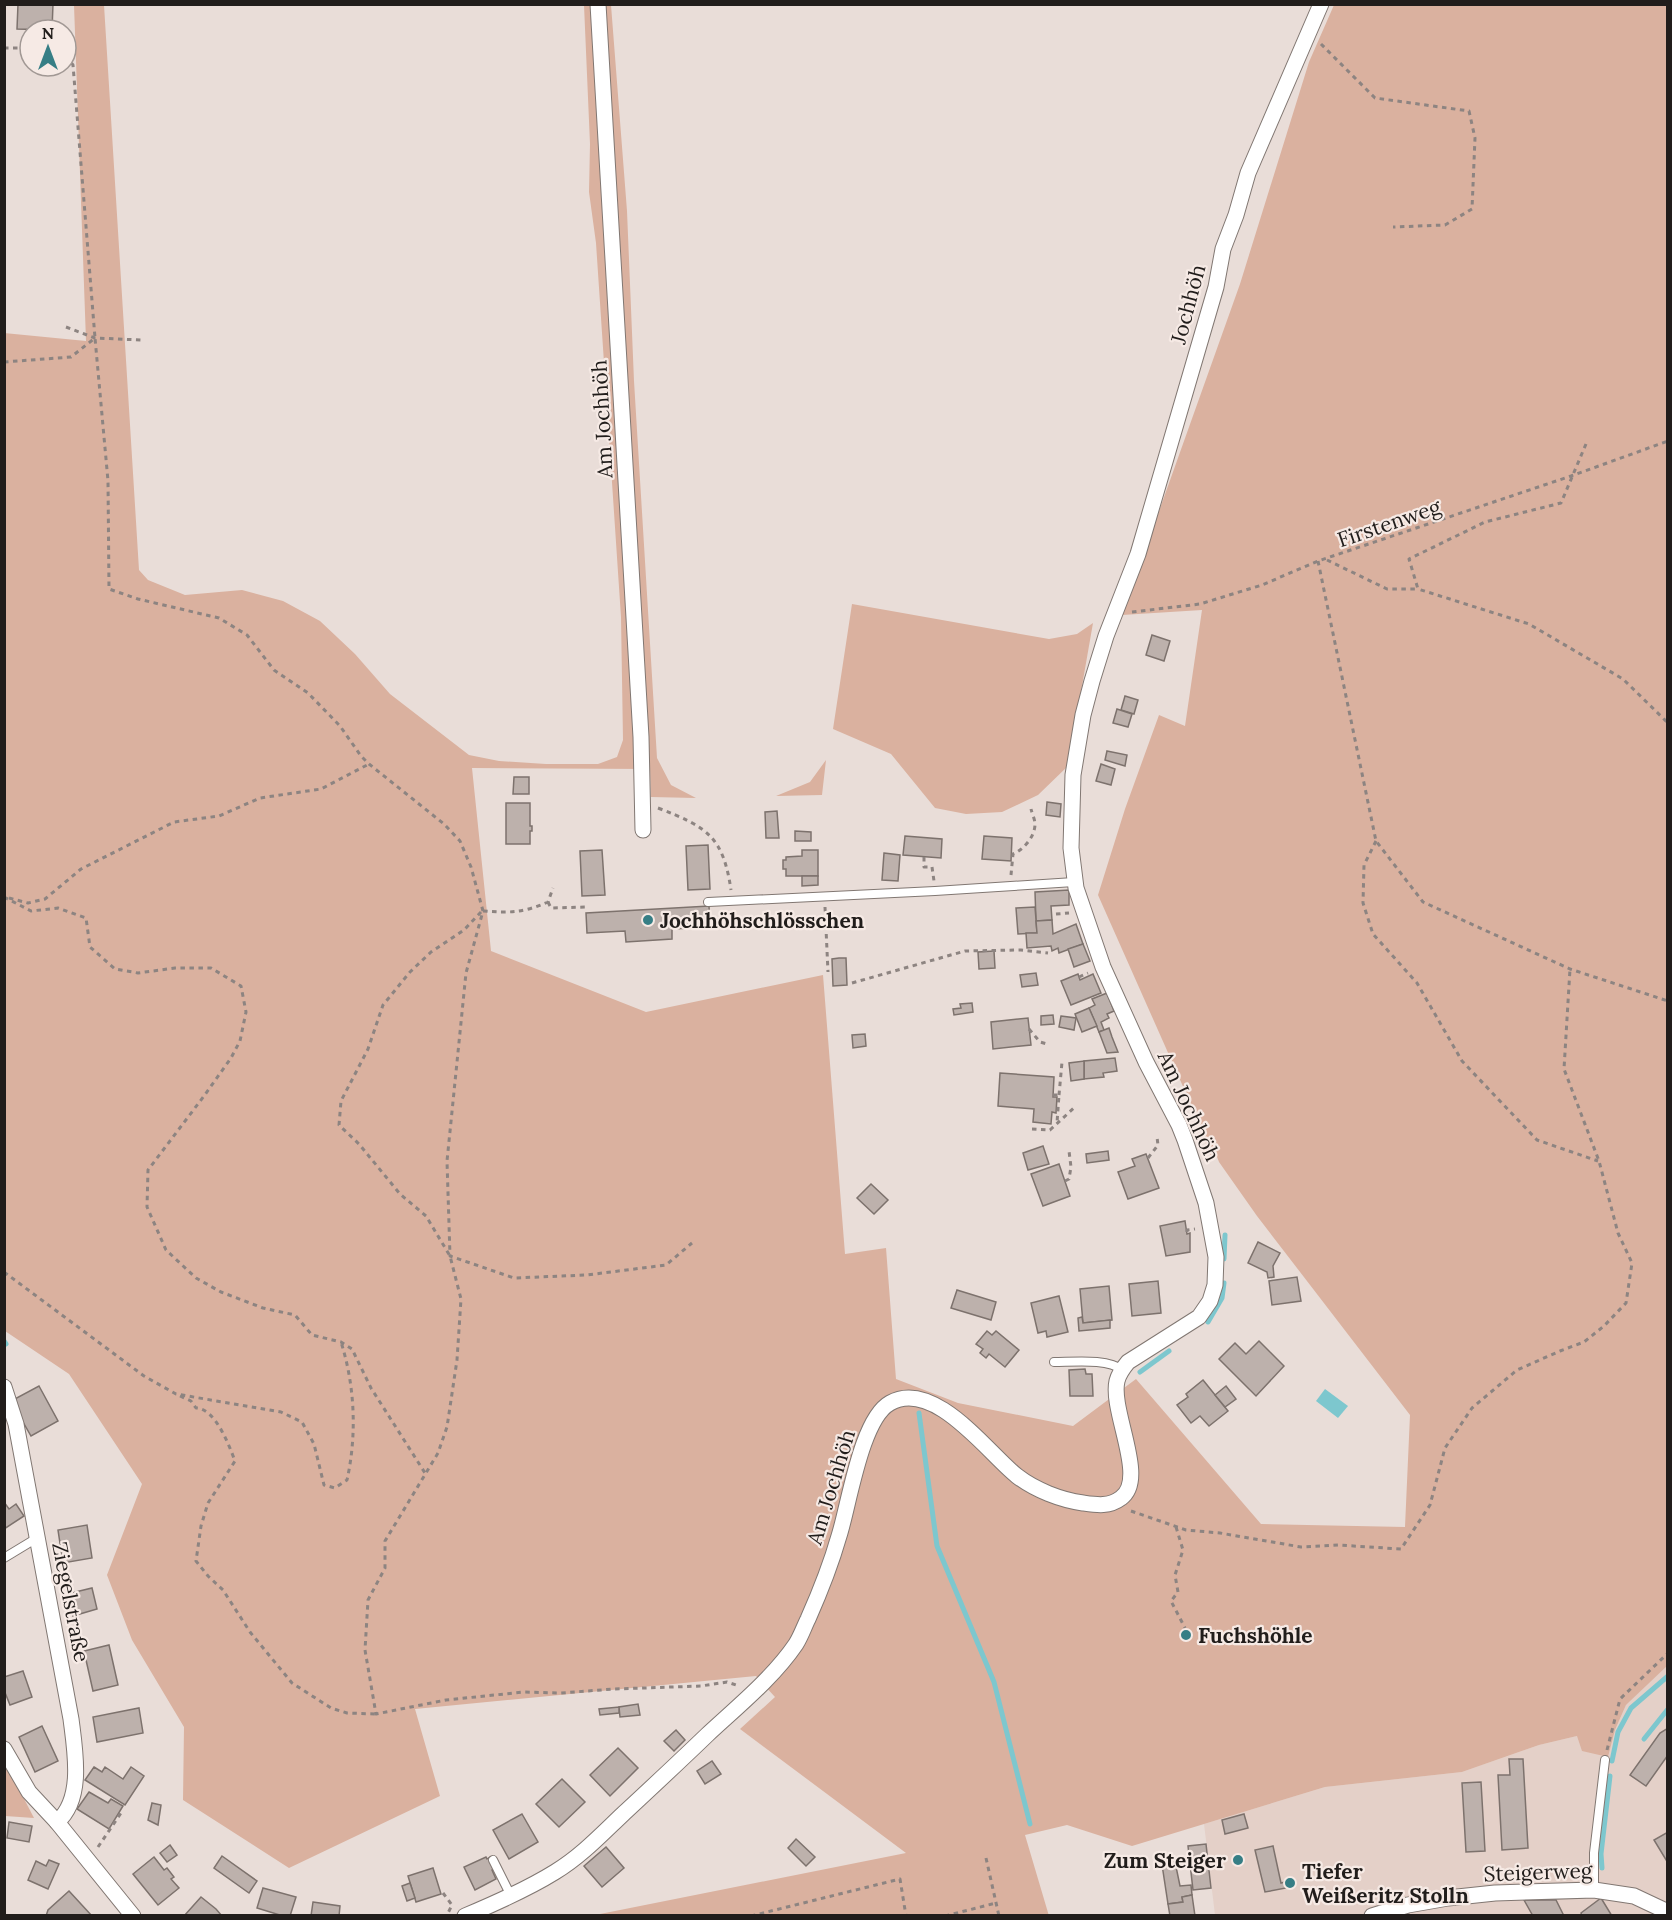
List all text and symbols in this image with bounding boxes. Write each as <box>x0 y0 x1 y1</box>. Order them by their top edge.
north arrow <box>18 18 78 78</box>
text: N <box>42 23 54 43</box>
street label: Jochhöh <box>1164 261 1212 348</box>
street label: Am Jochhöh <box>585 359 619 480</box>
street label: Firstenweg <box>1334 493 1445 553</box>
place label: Jochhöhschlösschen <box>660 907 864 934</box>
marker: Jochhöhschlösschen <box>641 913 655 927</box>
street label: Am Jochhöh <box>1151 1046 1226 1165</box>
street label: Am Jochhöh <box>800 1426 861 1549</box>
street label: Ziegelstraße <box>46 1540 96 1664</box>
place label: Fuchshöhle <box>1198 1622 1313 1649</box>
marker: Fuchshöhle <box>1179 1628 1193 1642</box>
place label: Zum Steiger <box>1104 1847 1226 1874</box>
marker: Zum Steiger <box>1231 1853 1245 1867</box>
street label: Steigerweg <box>1483 1857 1593 1887</box>
place label: Tiefer Weißeritz Stolln <box>1302 1858 1469 1909</box>
marker: Tiefer Weißeritz Stolln <box>1283 1876 1297 1890</box>

